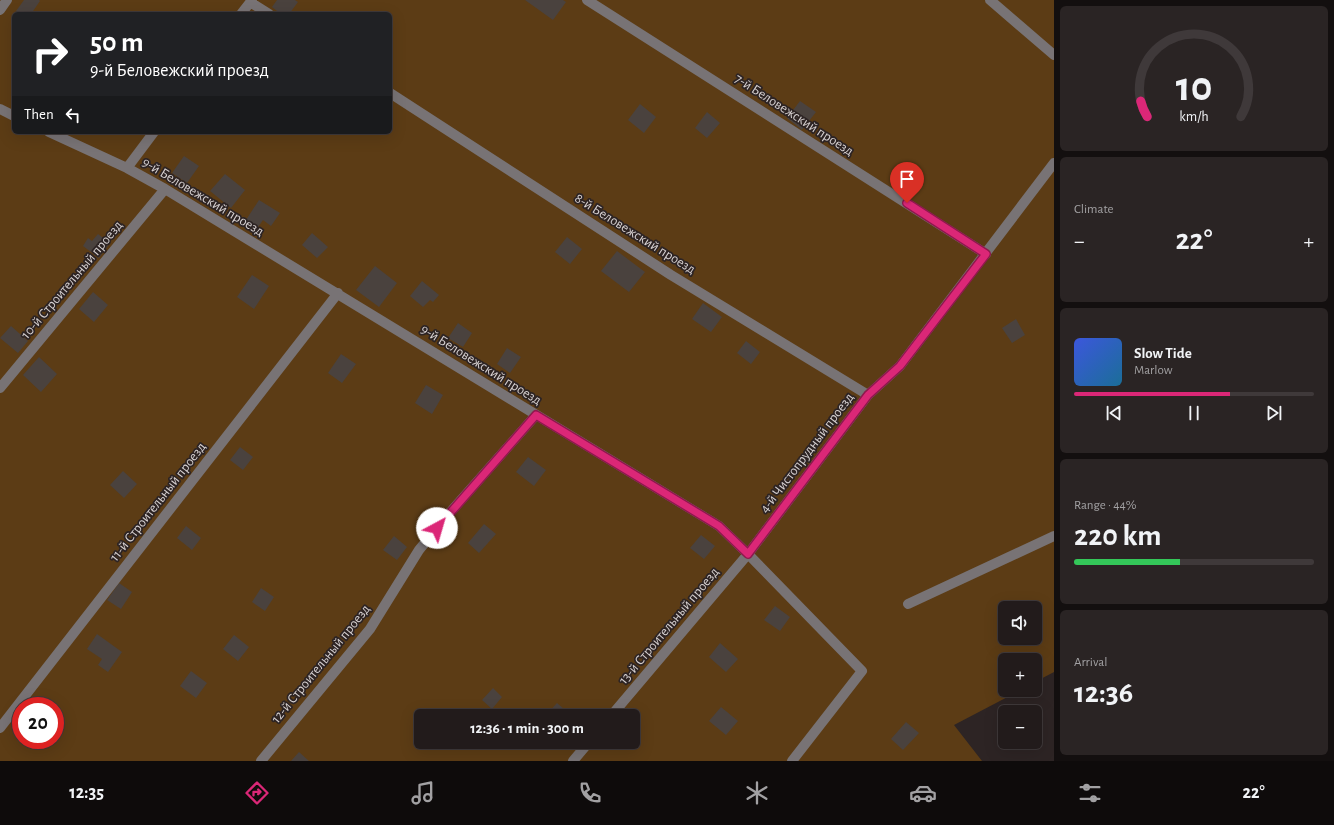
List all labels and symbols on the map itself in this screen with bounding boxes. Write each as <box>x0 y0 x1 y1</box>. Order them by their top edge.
street label: 7-й Беловежский проезд <box>732 71 856 159</box>
street label: 9-й Беловежский проезд <box>140 155 266 239</box>
pin <box>890 162 924 203</box>
street label: 8-й Беловежский проезд <box>572 191 698 277</box>
street label: 10-й Строительный проезд <box>19 218 125 342</box>
street label: 9-й Беловежский проезд <box>418 322 544 408</box>
street label: 4-й Чистопрудный проезд <box>757 390 857 516</box>
street label: 11-й Строительный проезд <box>107 440 209 564</box>
position arrow <box>416 507 458 549</box>
street label: 13-й Строительный проезд <box>616 565 722 687</box>
street label: 12-й Строительный проезд <box>269 602 373 726</box>
speed limit sign: 20 <box>12 697 64 749</box>

